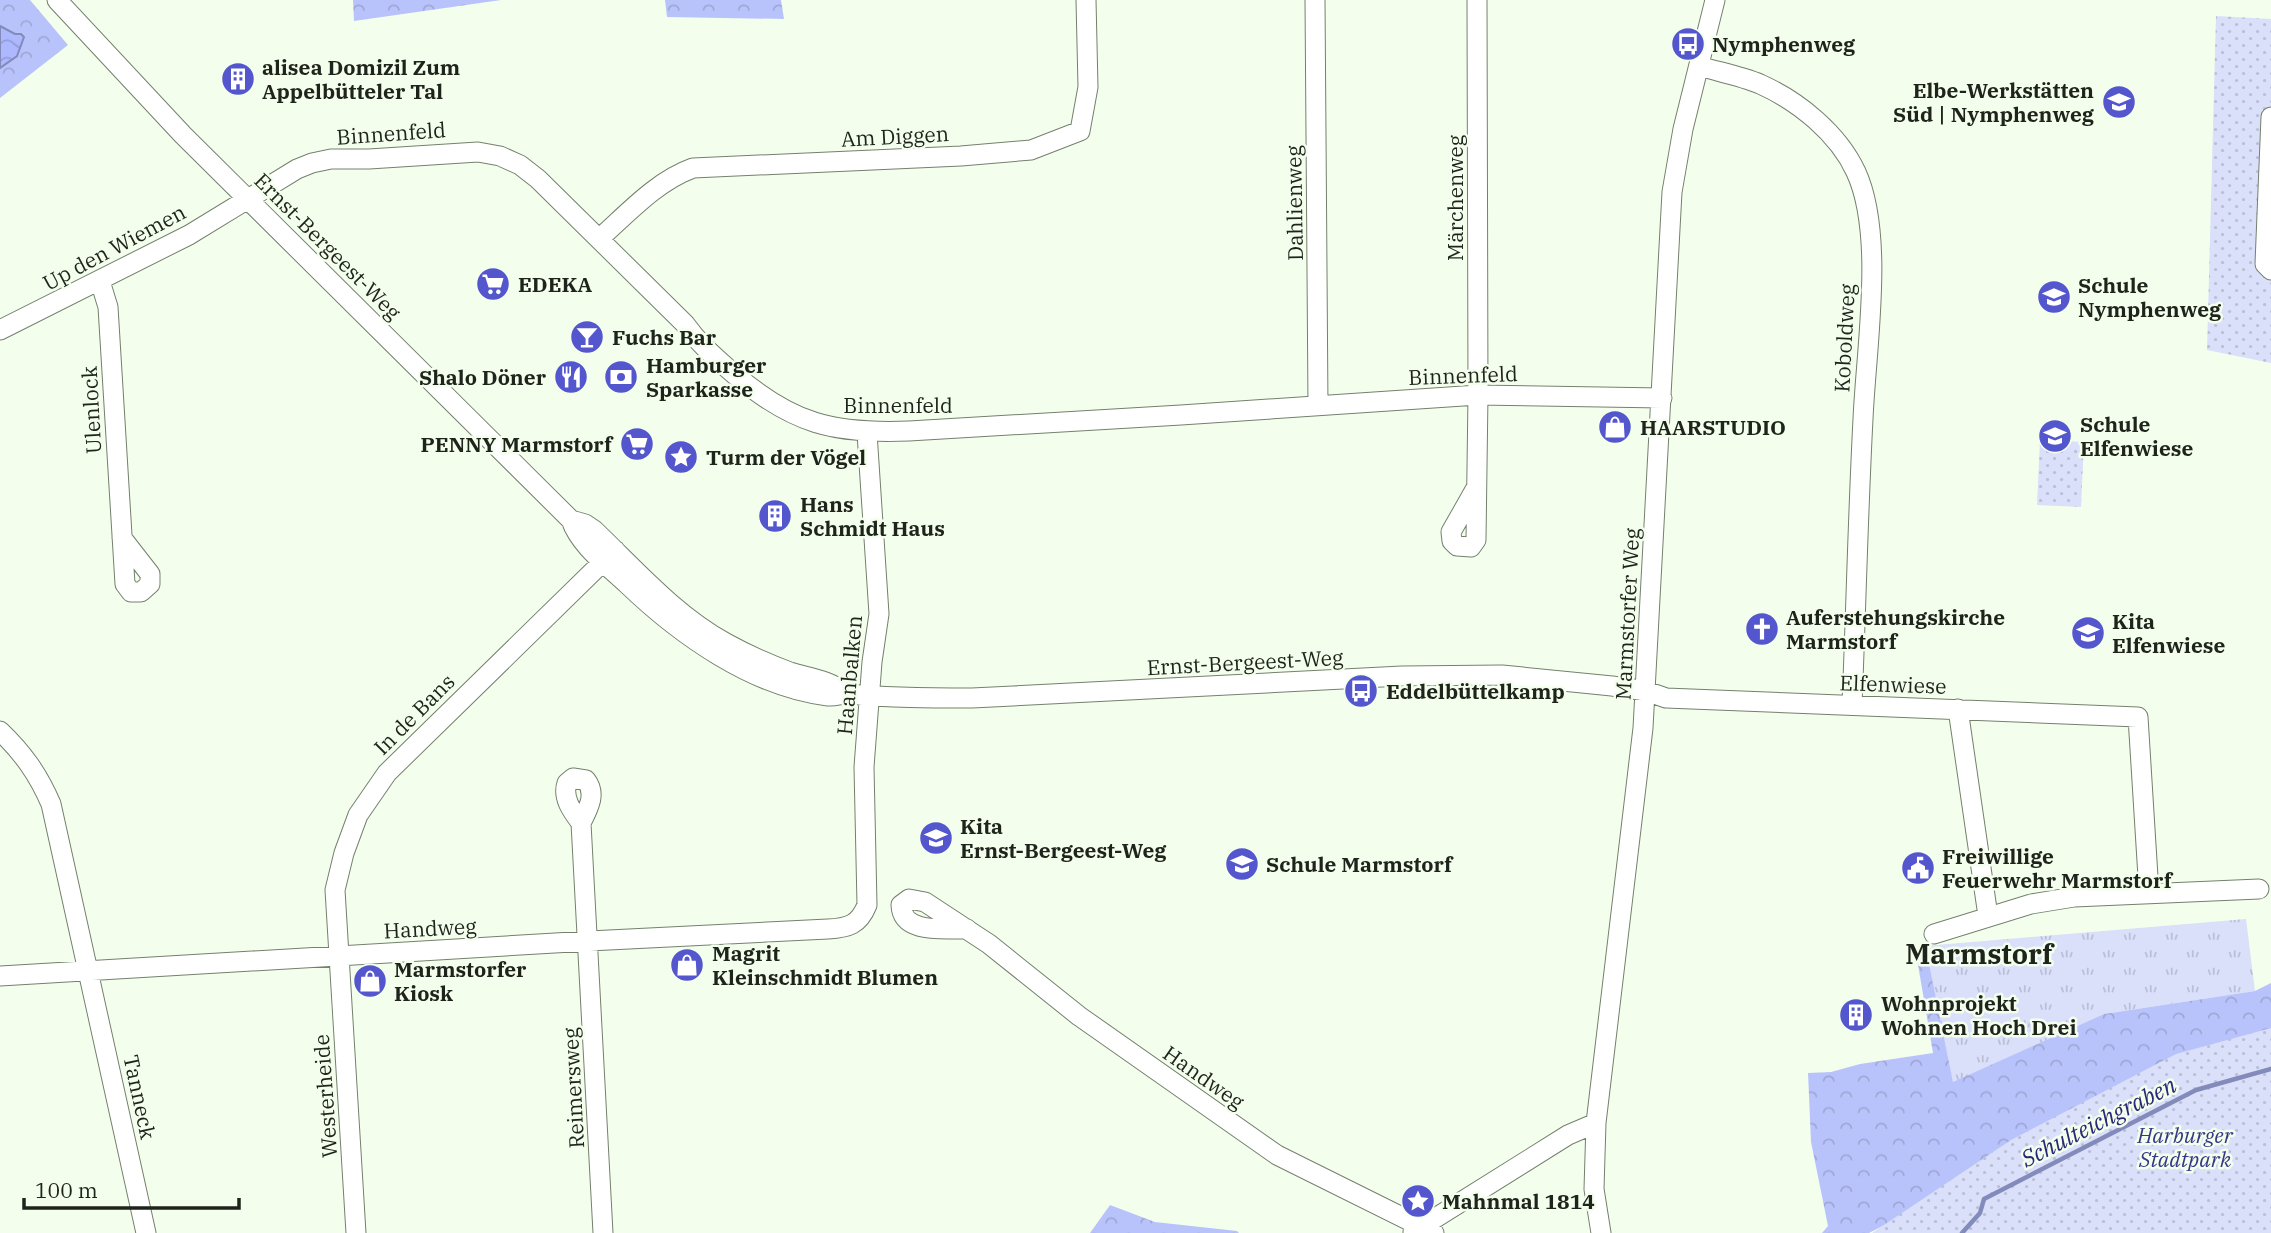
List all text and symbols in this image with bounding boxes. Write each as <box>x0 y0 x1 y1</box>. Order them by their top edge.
bus stop icon: Nymphenweg <box>1669 25 1707 63</box>
place label: Nymphenweg <box>1712 30 1856 58</box>
place label: alisea Domizil Zum Appelbütteler Tal <box>262 53 460 105</box>
building icon: alisea Domizil Zum Appelbütteler Tal <box>219 60 257 98</box>
place label: Elbe-Werkstätten Süd | Nymphenweg <box>1893 76 2095 128</box>
school or university icon: Elbe-Werkstätten Süd | Nymphenweg <box>2100 83 2138 121</box>
street label: Binnenfeld <box>335 115 447 151</box>
street label: Am Diggen <box>840 119 950 153</box>
street label: Märchenweg <box>1441 134 1469 261</box>
street label: Dahlienweg <box>1279 144 1309 261</box>
street label: Ernst-Bergeest-Weg <box>249 167 408 326</box>
street label: Up den Wiemen <box>38 198 190 296</box>
supermarket icon: EDEKA <box>474 265 512 303</box>
place label: EDEKA <box>518 270 593 298</box>
place label: Schule Nymphenweg <box>2078 271 2222 323</box>
school or university icon: Schule Nymphenweg <box>2035 278 2073 316</box>
street label: Koboldweg <box>1827 282 1861 393</box>
bar icon: Fuchs Bar <box>568 318 606 356</box>
place label: Fuchs Bar <box>612 323 717 351</box>
place label: Hamburger Sparkasse <box>646 351 767 403</box>
restaurant icon: Shalo Döner <box>552 358 590 396</box>
bank icon: Hamburger Sparkasse <box>602 358 640 396</box>
street label: Binnenfeld <box>1408 359 1518 391</box>
place label: Shalo Döner <box>419 363 547 391</box>
street label: Ulenlock <box>75 365 107 455</box>
street label: Binnenfeld <box>843 391 953 419</box>
shop icon: HAARSTUDIO <box>1596 408 1634 446</box>
place label: Schule Elfenwiese <box>2080 410 2193 462</box>
place label: HAARSTUDIO <box>1640 413 1786 441</box>
school or university icon: Schule Elfenwiese <box>2036 417 2074 455</box>
supermarket icon: PENNY Marmstorf <box>618 425 656 463</box>
place label: PENNY Marmstorf <box>421 430 614 458</box>
place icon: Turm der Vögel <box>662 438 700 476</box>
place label: Turm der Vögel <box>706 443 866 471</box>
place label: Hans Schmidt Haus <box>800 490 945 542</box>
building icon: Hans Schmidt Haus <box>756 497 794 535</box>
street label: Marmstorfer Weg <box>1609 527 1646 701</box>
place label: Auferstehungskirche Marmstorf <box>1786 603 2005 655</box>
place label: Kita Elfenwiese <box>2112 607 2225 659</box>
church icon: Auferstehungskirche Marmstorf <box>1743 610 1781 648</box>
street label: Haanbalken <box>830 614 868 736</box>
school or university icon: Kita Elfenwiese <box>2069 614 2107 652</box>
street label: Ernst-Bergeest-Weg <box>1146 643 1345 681</box>
street label: In de Bans <box>367 667 461 761</box>
street label: Elfenwiese <box>1839 668 1947 700</box>
bus stop icon: Eddelbüttelkamp <box>1342 672 1380 710</box>
place label: Eddelbüttelkamp <box>1386 677 1565 705</box>
place label: Kita Ernst-Bergeest-Weg <box>960 812 1167 864</box>
school or university icon: Kita Ernst-Bergeest-Weg <box>917 819 955 857</box>
place label: Freiwillige Feuerwehr Marmstorf <box>1942 842 2174 894</box>
school or university icon: Schule Marmstorf <box>1223 845 1261 883</box>
public building icon: Freiwillige Feuerwehr Marmstorf <box>1899 849 1937 887</box>
place label: Schule Marmstorf <box>1266 850 1454 878</box>
street label: Handweg <box>383 912 478 944</box>
district label: Marmstorf <box>1905 935 2055 972</box>
place label: Magrit Kleinschmidt Blumen <box>712 939 938 991</box>
shop icon: Magrit Kleinschmidt Blumen <box>668 946 706 984</box>
place label: Marmstorfer Kiosk <box>394 955 527 1007</box>
shop icon: Marmstorfer Kiosk <box>351 962 389 1000</box>
place label: Wohnprojekt Wohnen Hoch Drei <box>1881 989 2076 1041</box>
building icon: Wohnprojekt Wohnen Hoch Drei <box>1837 996 1875 1034</box>
street label: Reimersweg <box>556 1026 590 1149</box>
street label: Westerheide <box>307 1033 343 1159</box>
street label: Handweg <box>1158 1039 1251 1115</box>
street label: Tanneck <box>117 1052 163 1142</box>
water label: Schulteichgraben <box>2014 1069 2181 1174</box>
park label: Harburger Stadtpark <box>2136 1121 2234 1173</box>
scale bar <box>24 1166 240 1210</box>
text: 100 m <box>35 1176 98 1204</box>
place icon: Mahnmal 1814 <box>1399 1182 1437 1220</box>
place label: Mahnmal 1814 <box>1442 1187 1595 1215</box>

